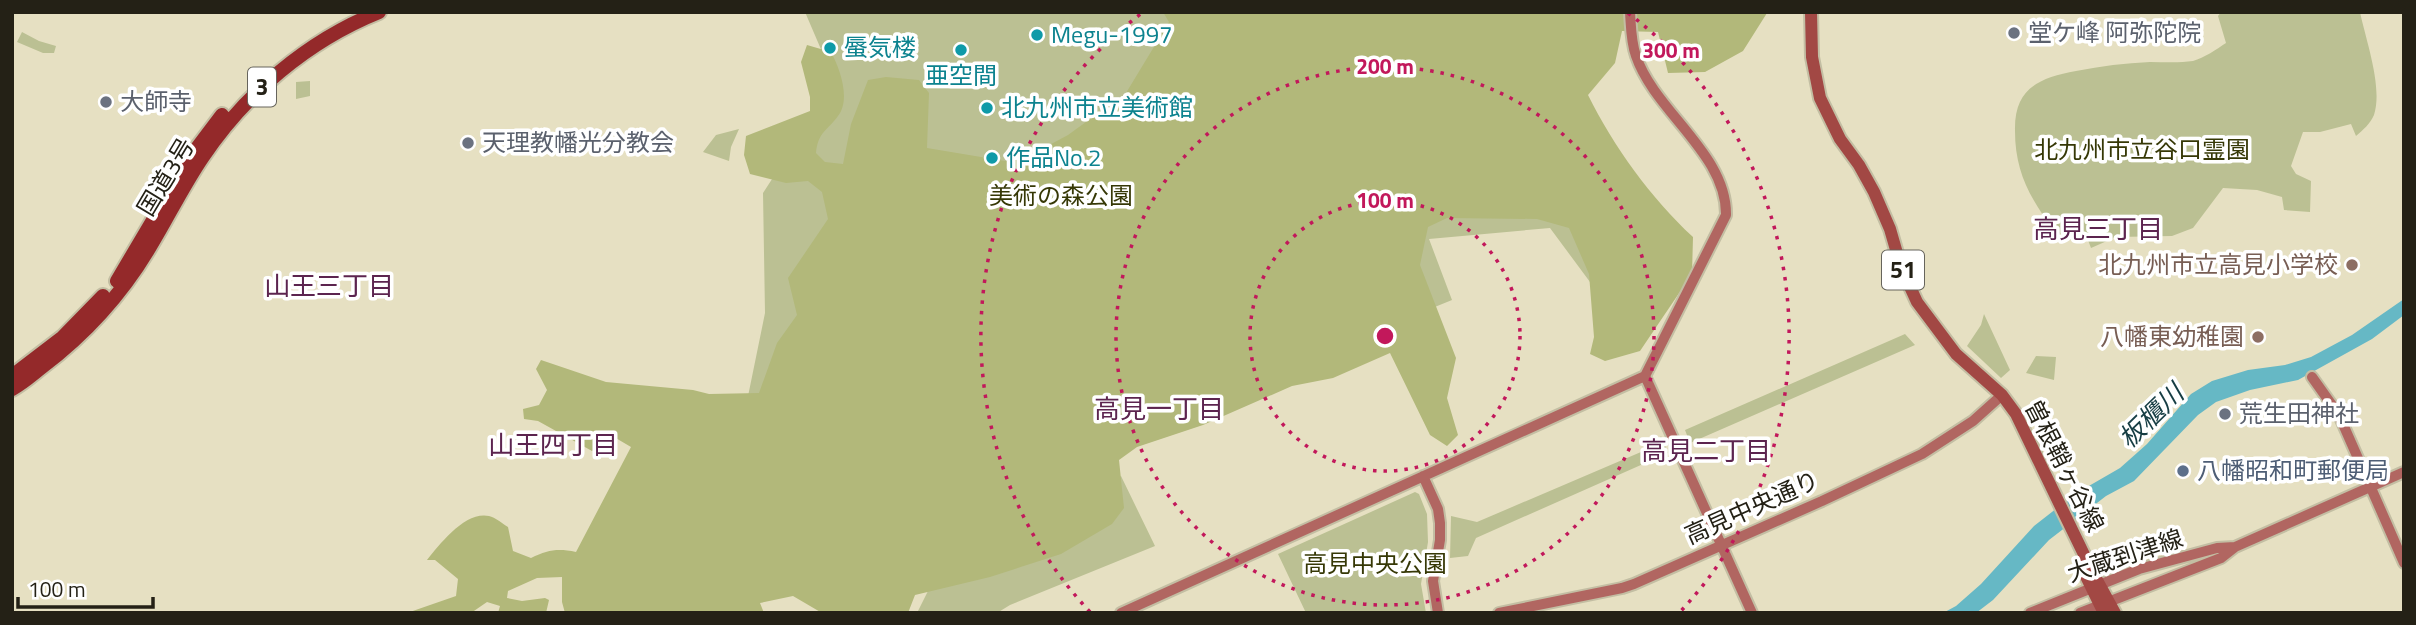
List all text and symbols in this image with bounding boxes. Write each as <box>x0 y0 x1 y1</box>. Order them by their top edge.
place label: 堂ケ峰 阿弥陀院 <box>2028 14 2201 50</box>
place label: Megu-1997 <box>1051 16 1173 52</box>
marker: 堂ケ峰 阿弥陀院 <box>2006 25 2022 41</box>
marker: Megu-1997 <box>1029 27 1045 43</box>
place label: 蜃気楼 <box>844 29 916 65</box>
text: 300 m <box>1642 34 1700 66</box>
marker: 蜃気楼 <box>822 40 838 56</box>
marker: 亜空間 <box>953 42 969 58</box>
text: 200 m <box>1356 50 1414 82</box>
place label: 亜空間 <box>925 57 997 93</box>
road number: 3 <box>248 68 276 106</box>
place label: 大師寺 <box>120 83 192 119</box>
place label: 北九州市立美術館 <box>1001 89 1193 125</box>
marker: 大師寺 <box>98 94 114 110</box>
marker: 北九州市立美術館 <box>979 100 995 116</box>
place label: 天理教幡光分教会 <box>482 124 674 160</box>
street label: 国道3号 <box>128 131 203 222</box>
park label: 北九州市立谷口霊園 <box>2034 131 2250 167</box>
marker: 天理教幡光分教会 <box>460 135 476 151</box>
place label: 作品No.2 <box>1006 139 1101 175</box>
marker: 作品No.2 <box>984 150 1000 166</box>
park label: 美術の森公園 <box>989 177 1133 213</box>
text: 100 m <box>1356 184 1414 216</box>
district label: 高見三丁目 <box>2033 209 2163 248</box>
place label: 北九州市立高見小学校 <box>2098 246 2338 282</box>
road number: 51 <box>1882 250 1924 290</box>
marker: 北九州市立高見小学校 <box>2344 257 2360 273</box>
district label: 山王三丁目 <box>264 266 394 305</box>
place label: 八幡東幼稚園 <box>2100 318 2244 354</box>
centre of rings <box>1373 324 1397 348</box>
marker: 八幡東幼稚園 <box>2250 329 2266 345</box>
water label: 板櫃川 <box>2109 372 2194 457</box>
district label: 高見一丁目 <box>1094 389 1224 428</box>
street label: 曽根鞘ヶ谷線 <box>2016 393 2114 538</box>
place label: 荒生田神社 <box>2239 395 2359 431</box>
marker: 荒生田神社 <box>2217 406 2233 422</box>
district label: 山王四丁目 <box>488 425 618 464</box>
district label: 高見二丁目 <box>1641 431 1771 470</box>
place label: 八幡昭和町郵便局 <box>2197 452 2389 488</box>
street label: 高見中央通り <box>1678 461 1825 553</box>
marker: 八幡昭和町郵便局 <box>2175 463 2191 479</box>
street label: 大蔵到津線 <box>2062 519 2187 591</box>
park label: 高見中央公園 <box>1303 545 1447 581</box>
scale bar <box>18 566 152 610</box>
text: 100 m <box>28 573 85 605</box>

